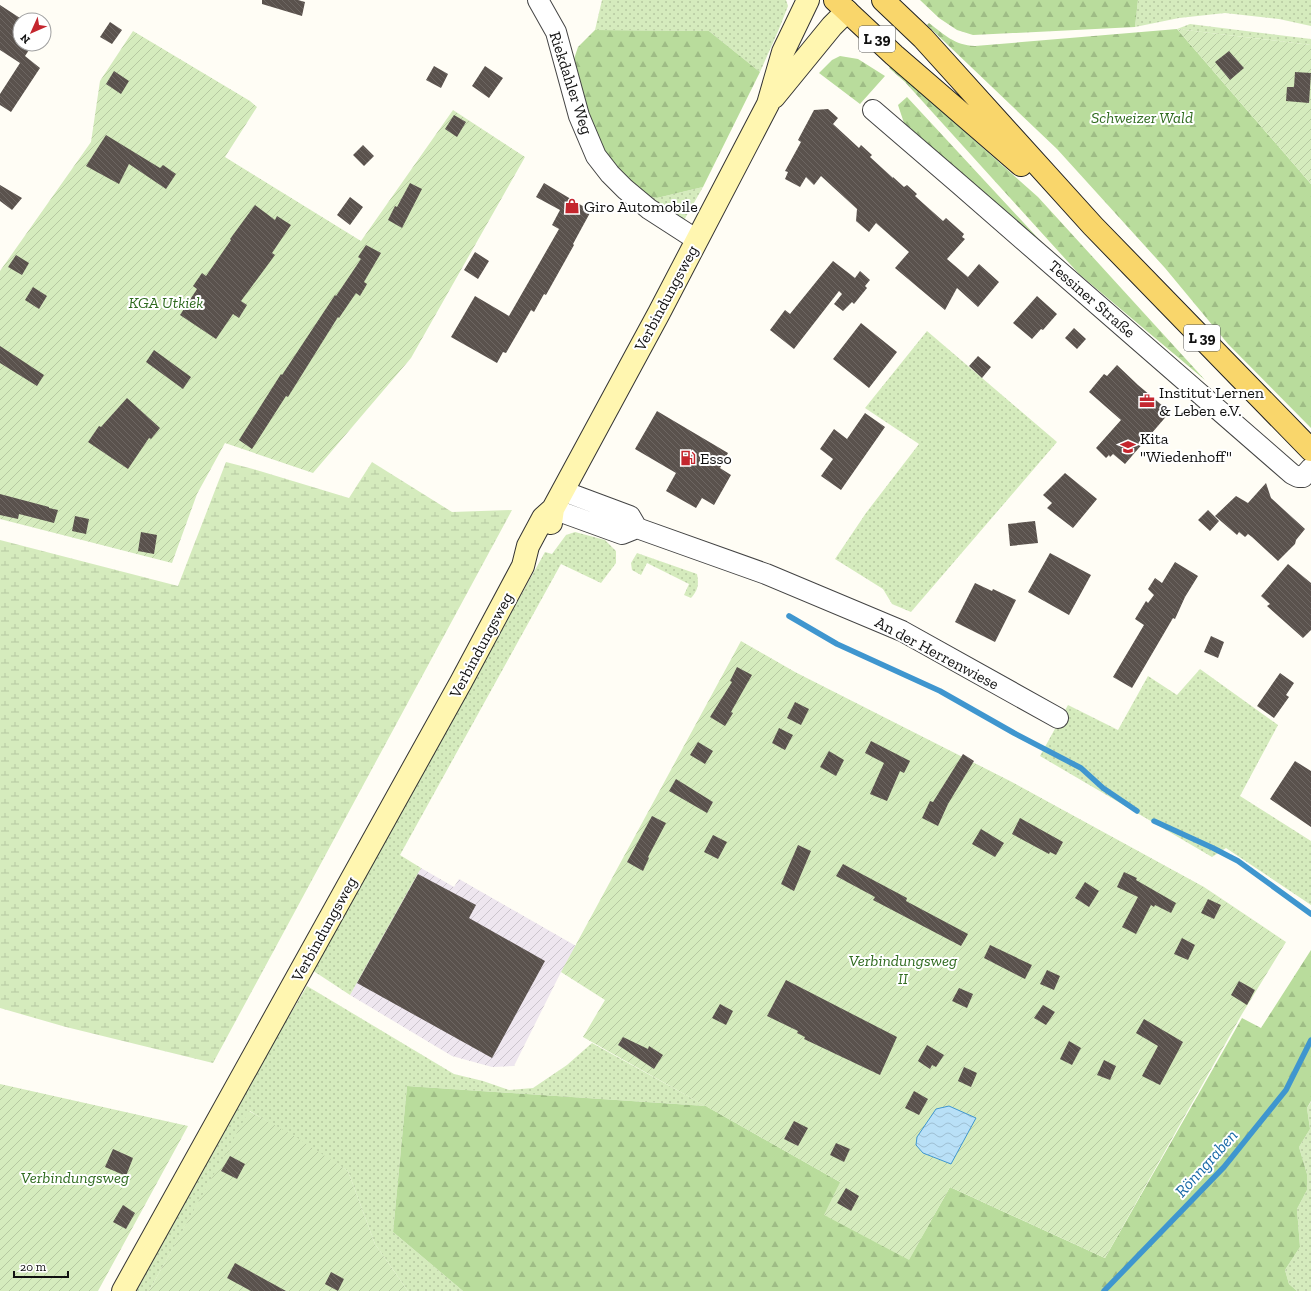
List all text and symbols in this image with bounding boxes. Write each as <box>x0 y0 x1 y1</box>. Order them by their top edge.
north arrow <box>12 12 52 52</box>
road number: L 39 <box>859 26 895 52</box>
street label: Riekdahler Weg <box>545 29 597 137</box>
text: N <box>17 31 33 46</box>
park label: Schweizer Wald <box>1091 108 1193 127</box>
shop icon: Giro Automobile <box>563 197 581 215</box>
place label: Giro Automobile <box>584 197 698 216</box>
street label: Verbindungsweg <box>630 242 702 355</box>
street label: Tessiner Straße <box>1045 256 1139 342</box>
park label: KGA Utkiek <box>129 293 203 312</box>
road number: L 39 <box>1184 325 1220 351</box>
place label: Institut Lernen & Leben e.V. <box>1159 383 1265 420</box>
office icon: Institut Lernen & Leben e.V. <box>1138 392 1156 410</box>
place label: Kita "Wiedenhoff" <box>1140 429 1232 466</box>
school or university icon: Kita "Wiedenhoff" <box>1119 438 1137 456</box>
fuel station icon: Esso <box>679 449 697 467</box>
place label: Esso <box>700 449 732 468</box>
street label: Verbindungsweg <box>445 589 517 702</box>
street label: An der Herrenwiese <box>872 612 1002 694</box>
street label: Verbindungsweg <box>287 873 361 986</box>
park label: Verbindungsweg II <box>849 951 958 988</box>
water label: Rönngraben <box>1170 1125 1242 1201</box>
park label: Verbindungsweg <box>21 1168 130 1187</box>
scale bar <box>14 1253 68 1279</box>
text: 20 m <box>20 1260 47 1274</box>

